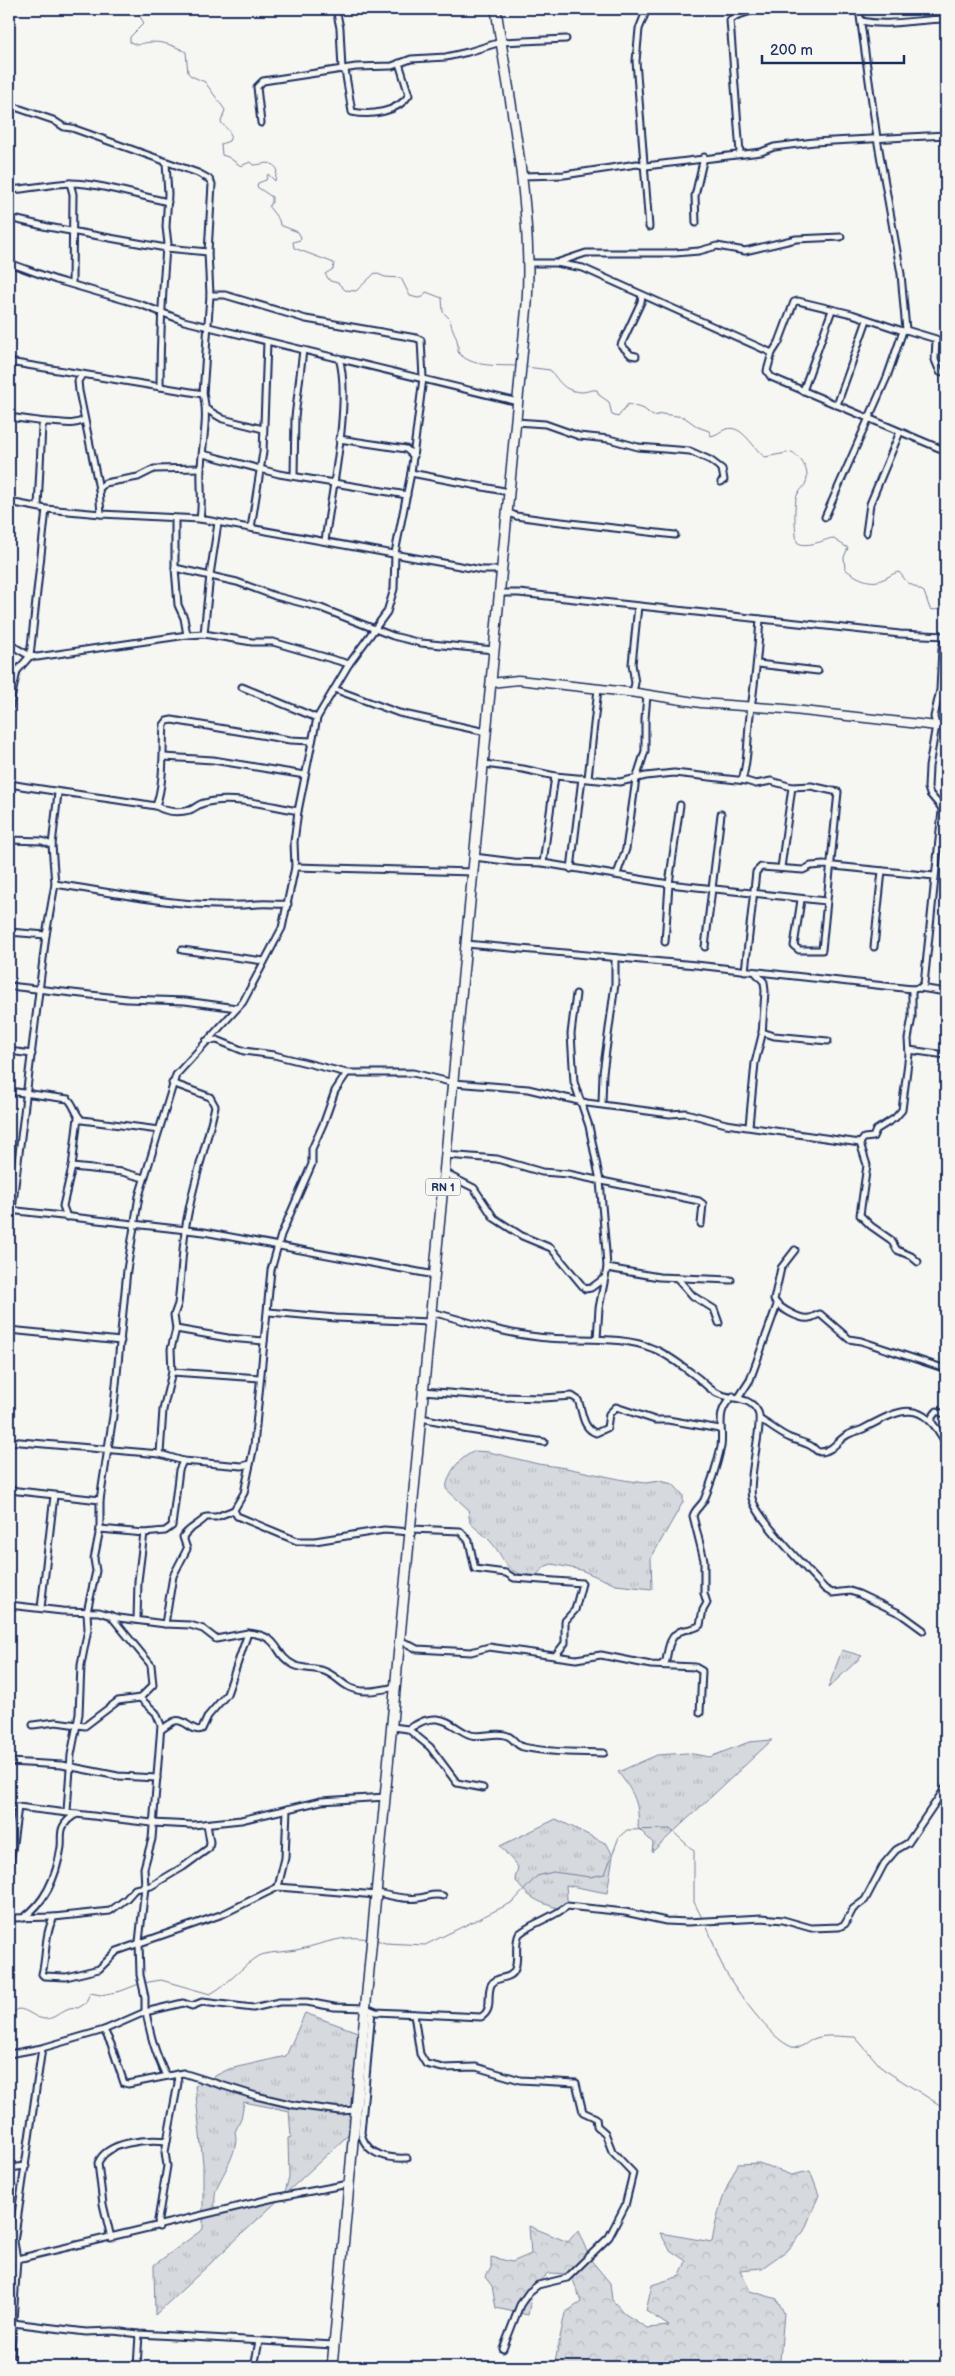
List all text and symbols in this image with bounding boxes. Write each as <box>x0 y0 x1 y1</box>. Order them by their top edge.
scale bar <box>762 32 905 64</box>
text: 200 m <box>770 41 813 60</box>
road number: RN 1 <box>426 1178 460 1196</box>

